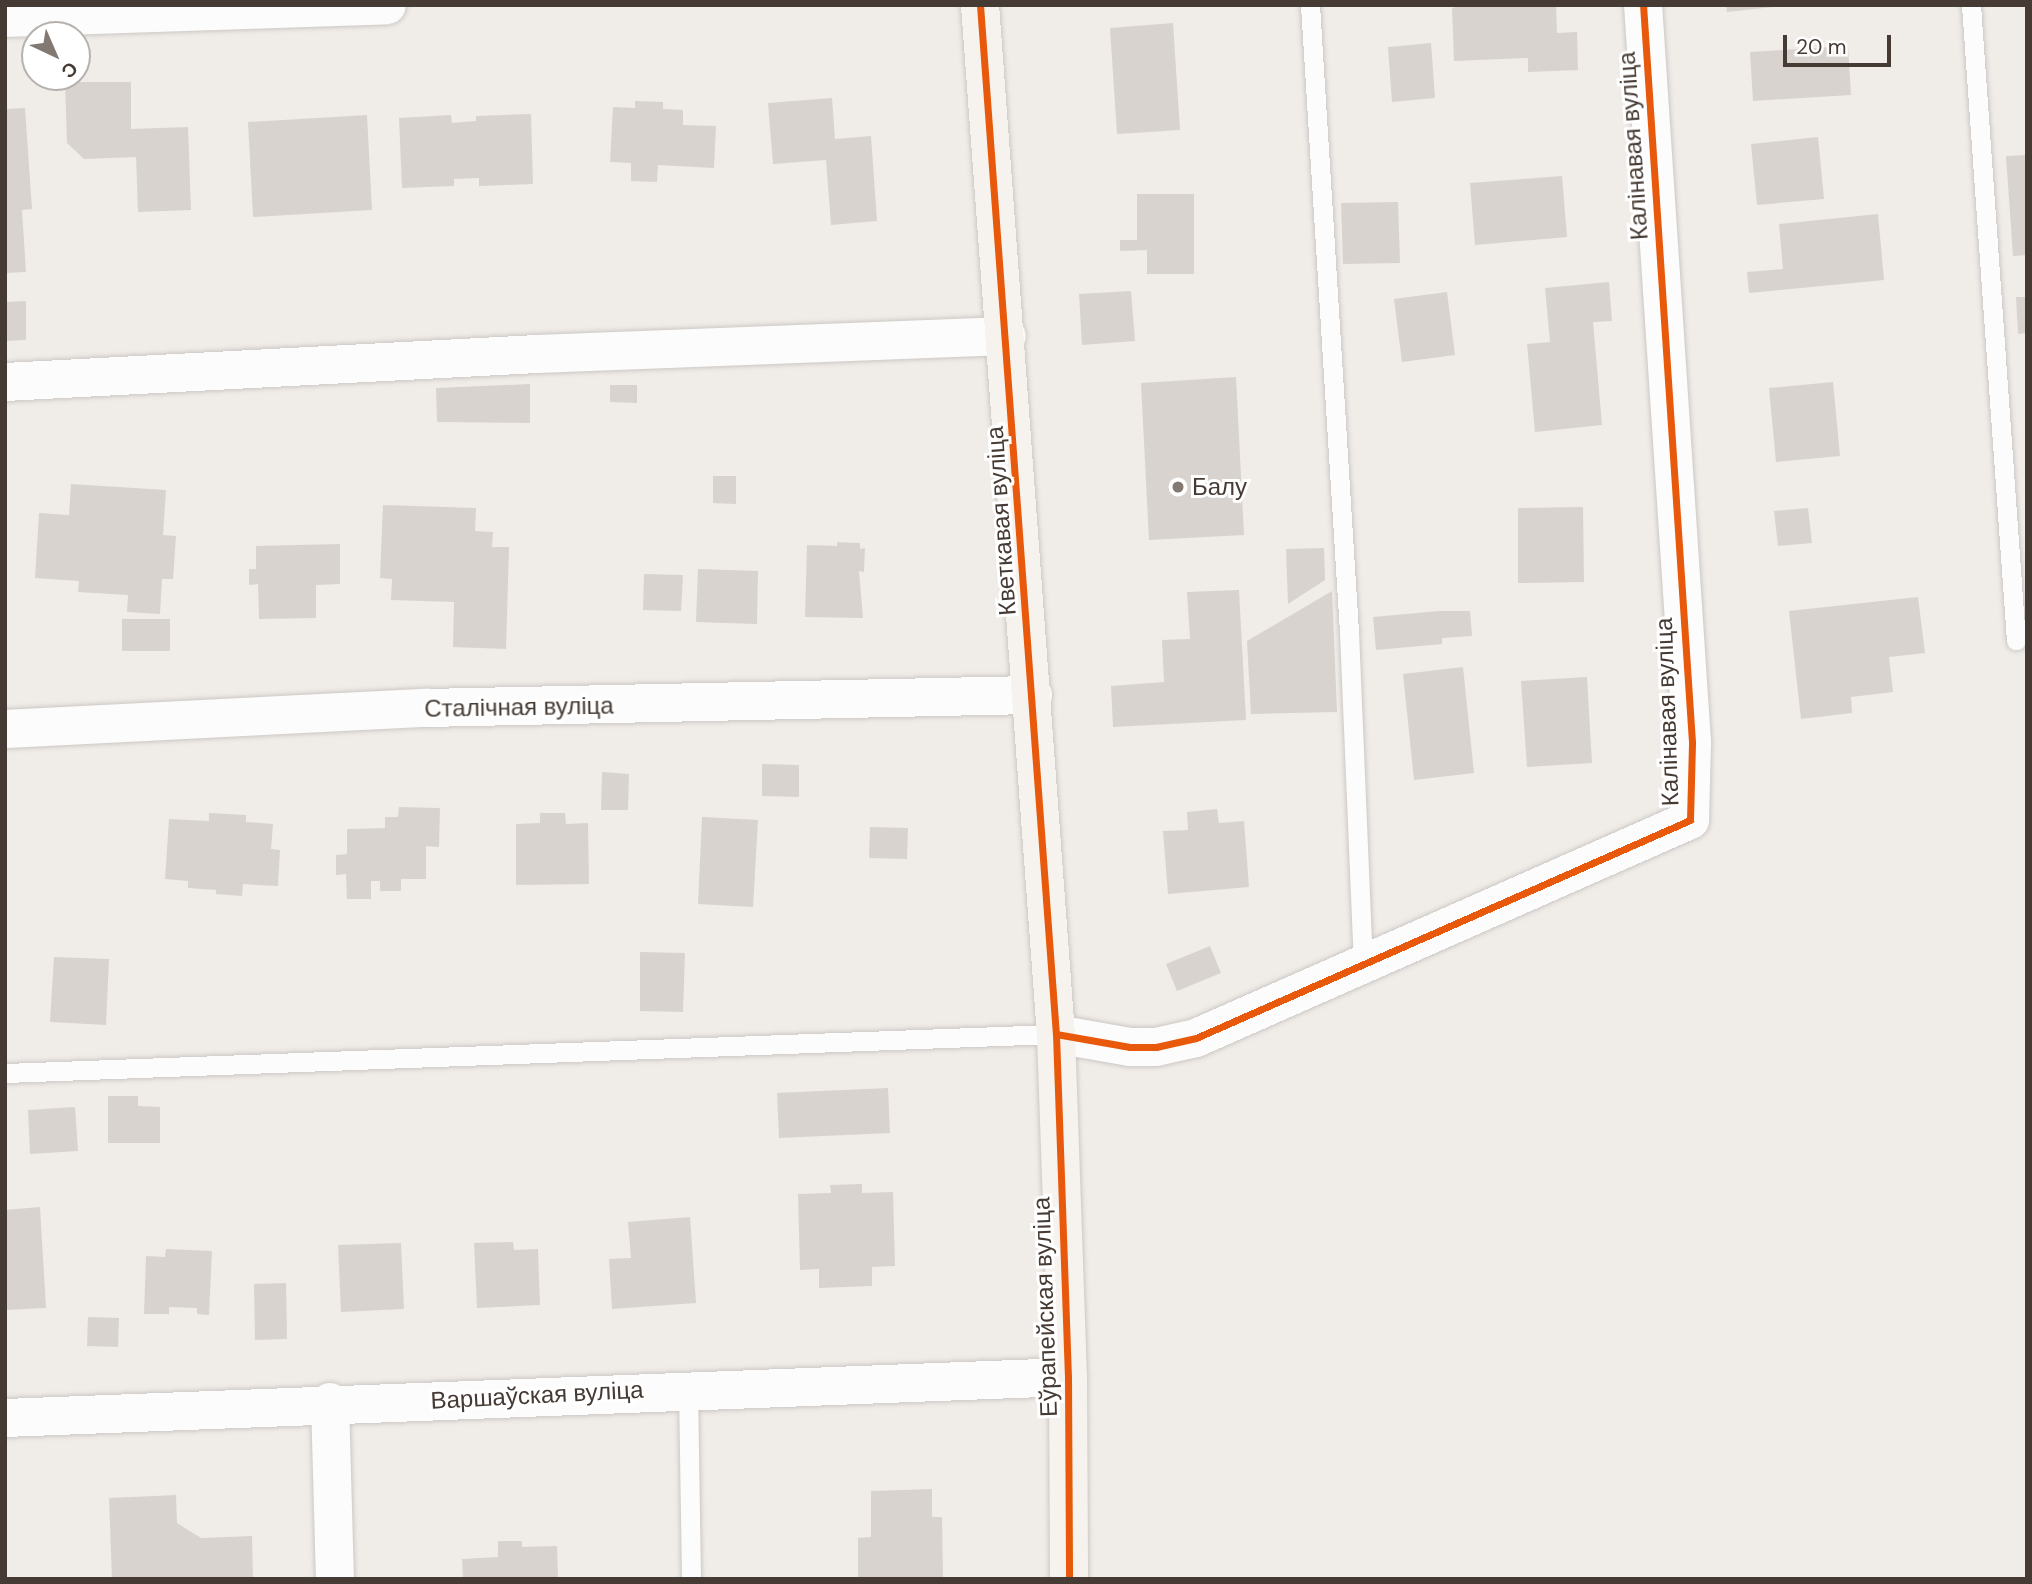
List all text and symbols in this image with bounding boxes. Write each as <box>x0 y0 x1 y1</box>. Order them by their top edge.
north arrow <box>21 21 91 91</box>
scale bar <box>1787 21 1896 65</box>
text: 20 m <box>1796 33 1847 61</box>
street label: Калінавая вуліца <box>1612 51 1654 241</box>
text: С <box>56 56 83 84</box>
street label: Кветкавая вуліца <box>980 425 1022 617</box>
place label: Балу <box>1192 473 1247 501</box>
marker: Балу <box>1170 479 1186 495</box>
street label: Калінавая вуліца <box>1649 617 1685 807</box>
street label: Сталічная вуліца <box>424 691 614 723</box>
street label: Еўрапейская вуліца <box>1027 1196 1063 1418</box>
street label: Варшаўская вуліца <box>430 1375 644 1415</box>

